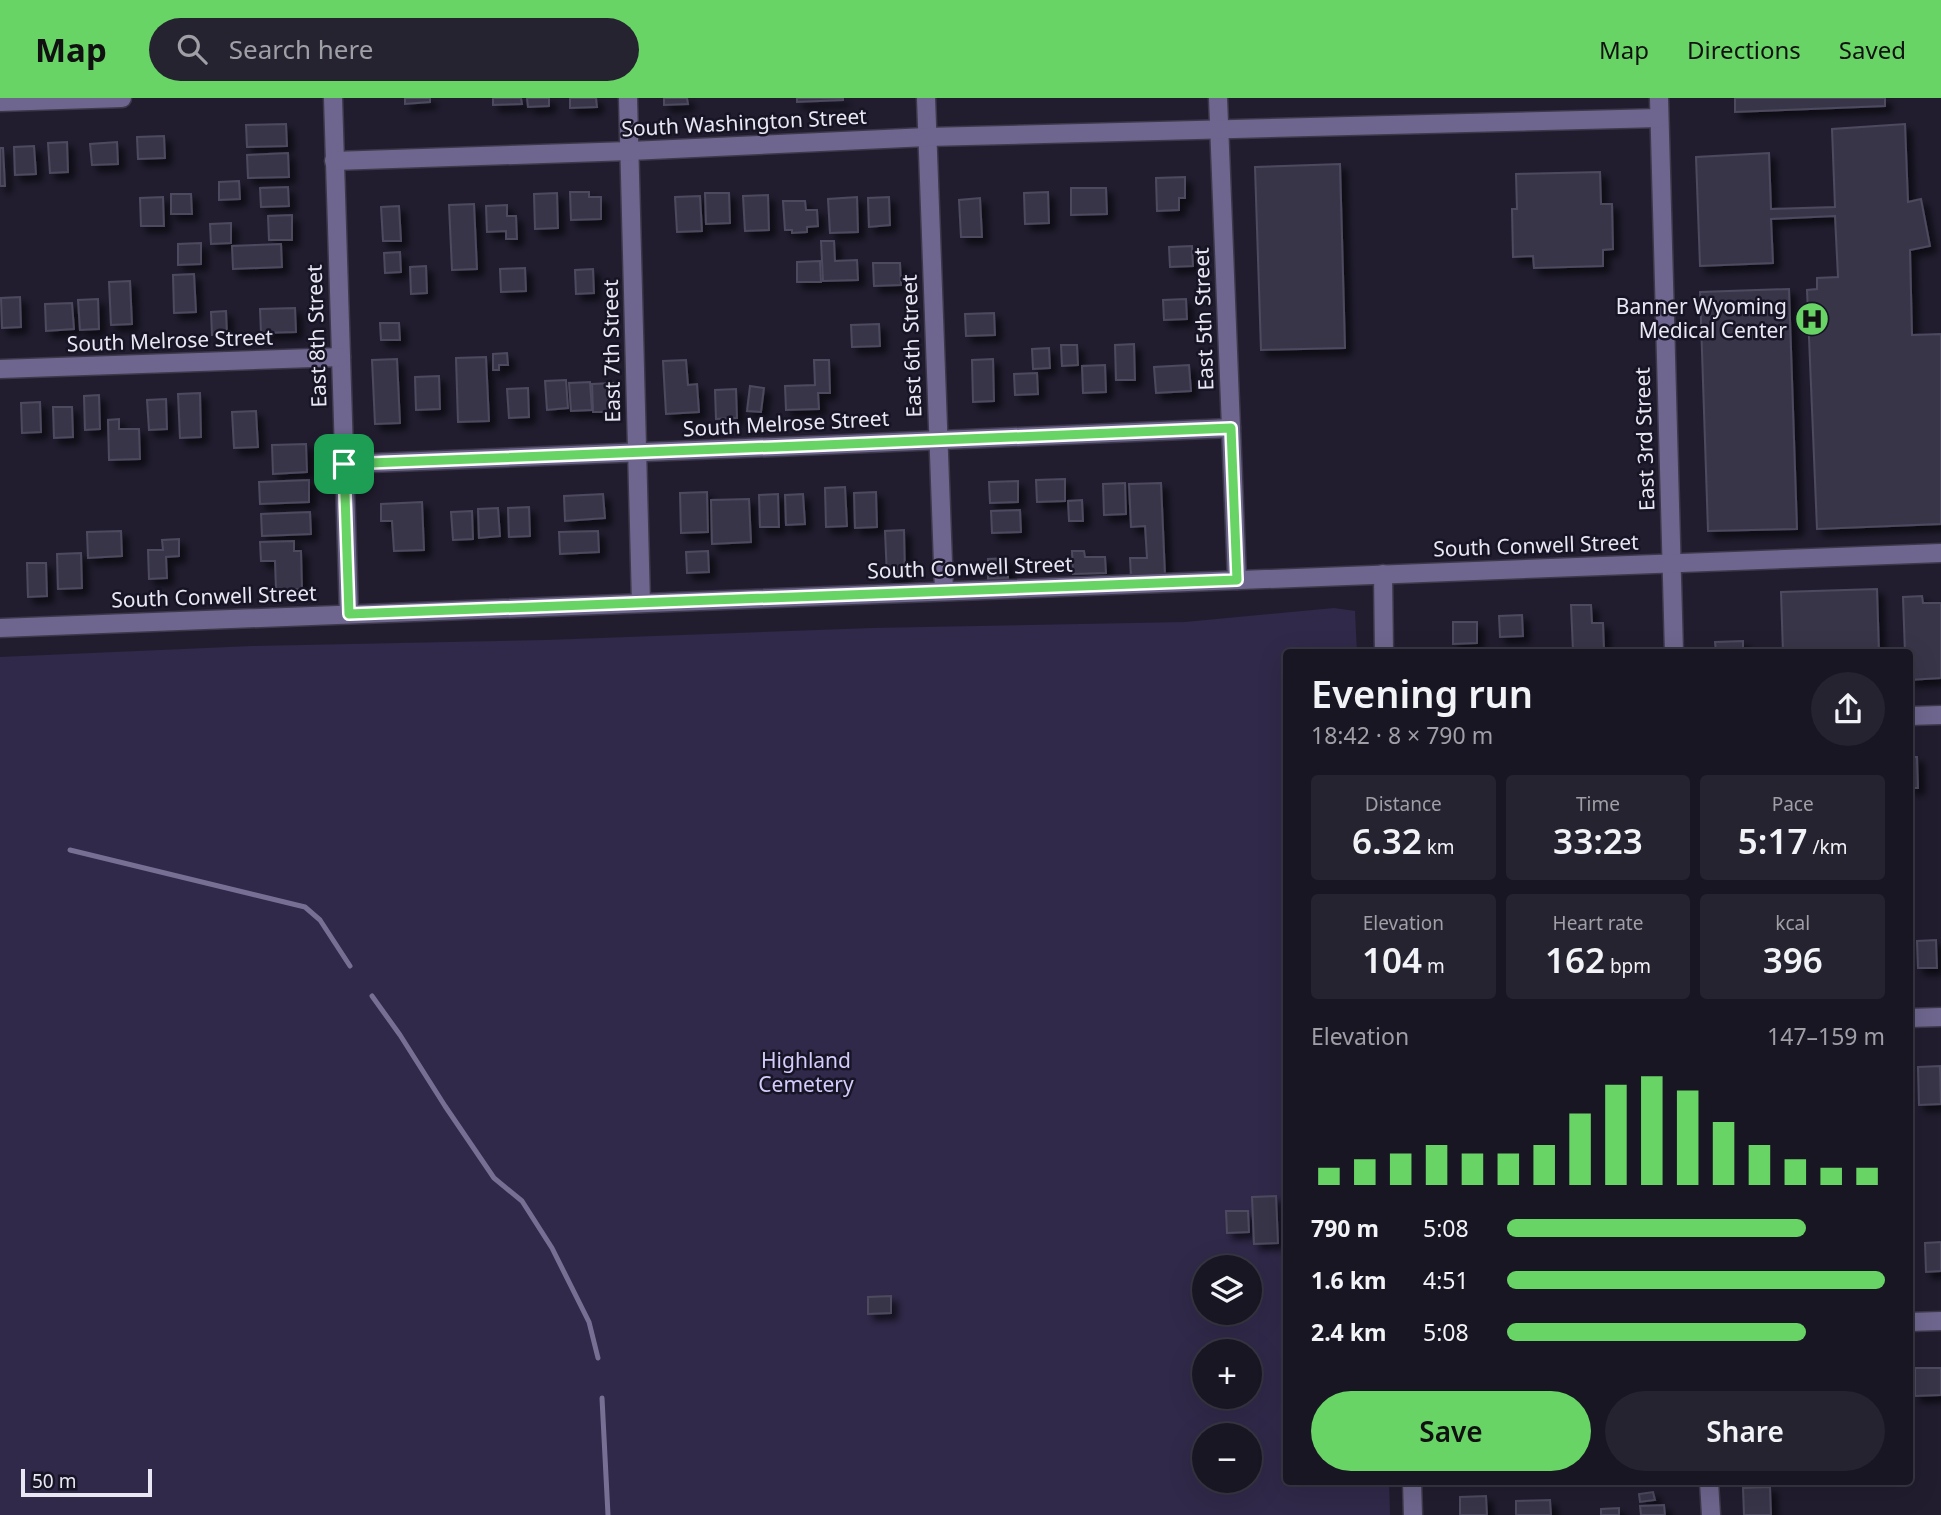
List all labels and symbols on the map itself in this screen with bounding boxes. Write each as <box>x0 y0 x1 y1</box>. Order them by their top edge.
street label: South Washington Street <box>620 102 868 142</box>
street label: East 5th Street <box>1186 247 1219 391</box>
street label: East 8th Street <box>299 264 332 408</box>
street label: East 6th Street <box>894 274 927 418</box>
street label: East 7th Street <box>596 279 626 423</box>
place label: Banner Wyoming Medical Center <box>1616 292 1787 344</box>
hospital icon: Banner Wyoming Medical Center <box>1793 300 1831 338</box>
street label: South Melrose Street <box>66 322 274 358</box>
street label: East 3rd Street <box>1627 366 1661 511</box>
street label: South Melrose Street <box>682 404 890 442</box>
pin <box>314 434 374 494</box>
street label: South Conwell Street <box>1433 527 1640 563</box>
street label: South Conwell Street <box>867 549 1074 585</box>
street label: South Conwell Street <box>111 578 318 614</box>
park label: Highland Cemetery <box>758 1046 854 1098</box>
scale bar <box>21 1466 152 1498</box>

